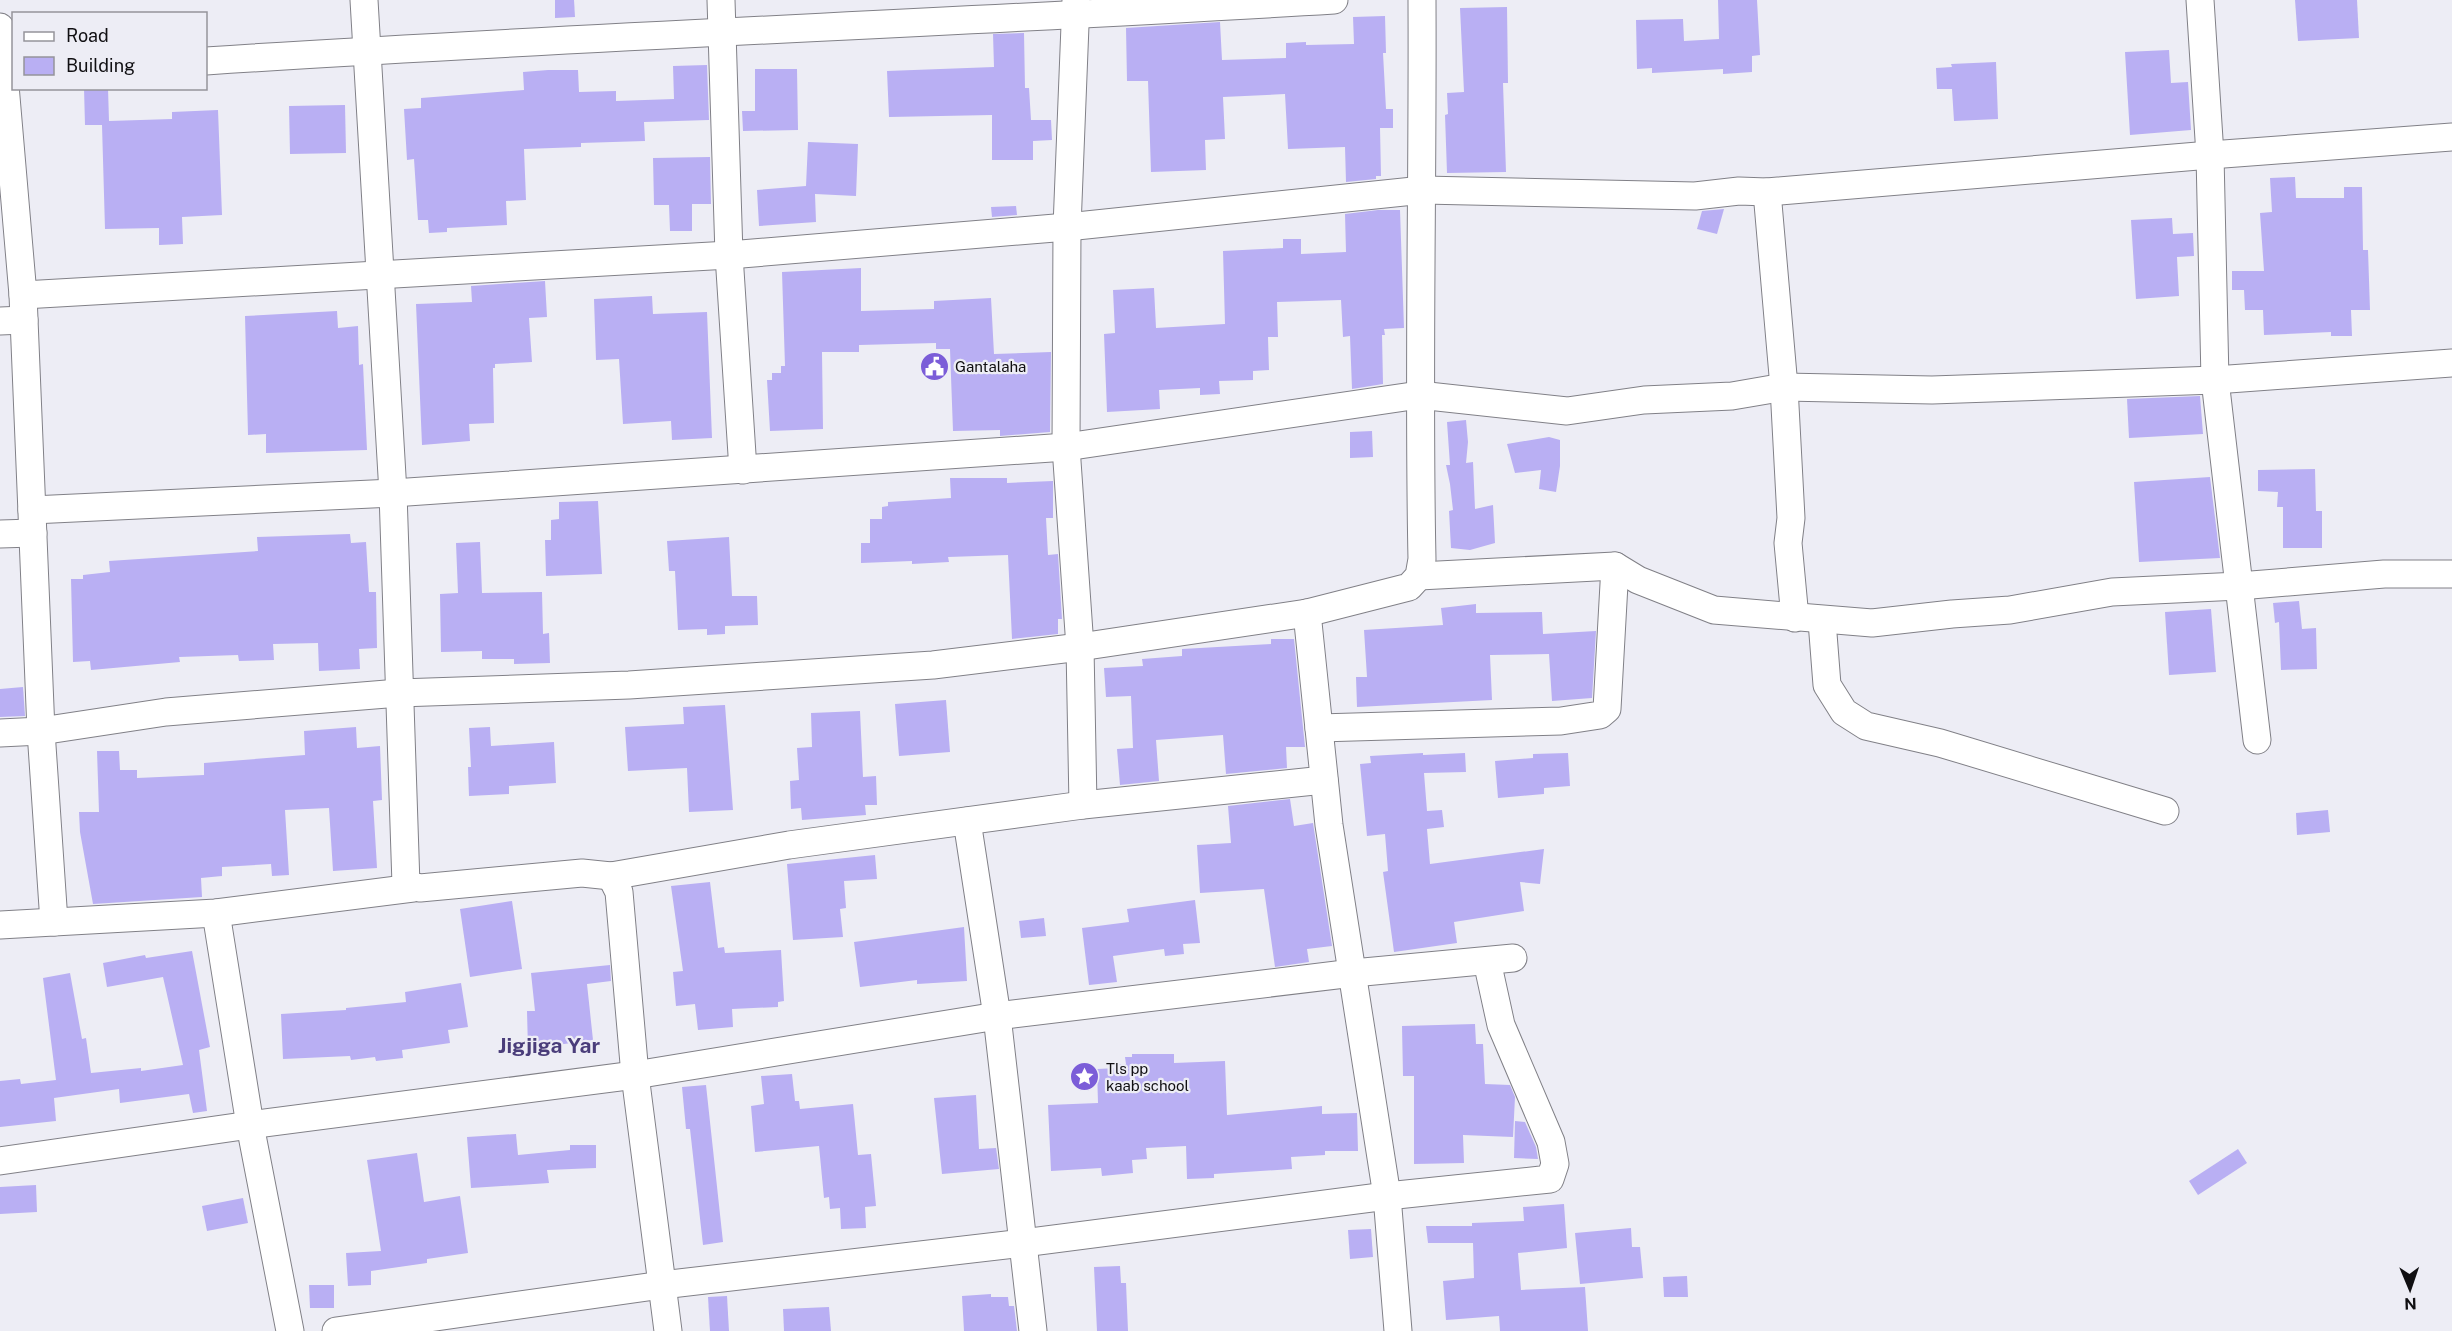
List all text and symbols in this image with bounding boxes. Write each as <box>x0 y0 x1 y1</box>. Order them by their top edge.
legend <box>12 12 207 90</box>
text: Road <box>66 25 109 46</box>
text: Building <box>66 55 135 76</box>
public building icon: Gantalaha <box>918 350 950 382</box>
place label: Gantalaha <box>955 358 1026 375</box>
district label: Jigjiga Yar <box>498 1033 600 1058</box>
place label: Tls pp kaab school <box>1106 1060 1189 1094</box>
place icon: Tls pp kaab school <box>1069 1061 1101 1093</box>
north arrow <box>2380 1259 2440 1319</box>
text: N <box>2404 1294 2417 1313</box>

